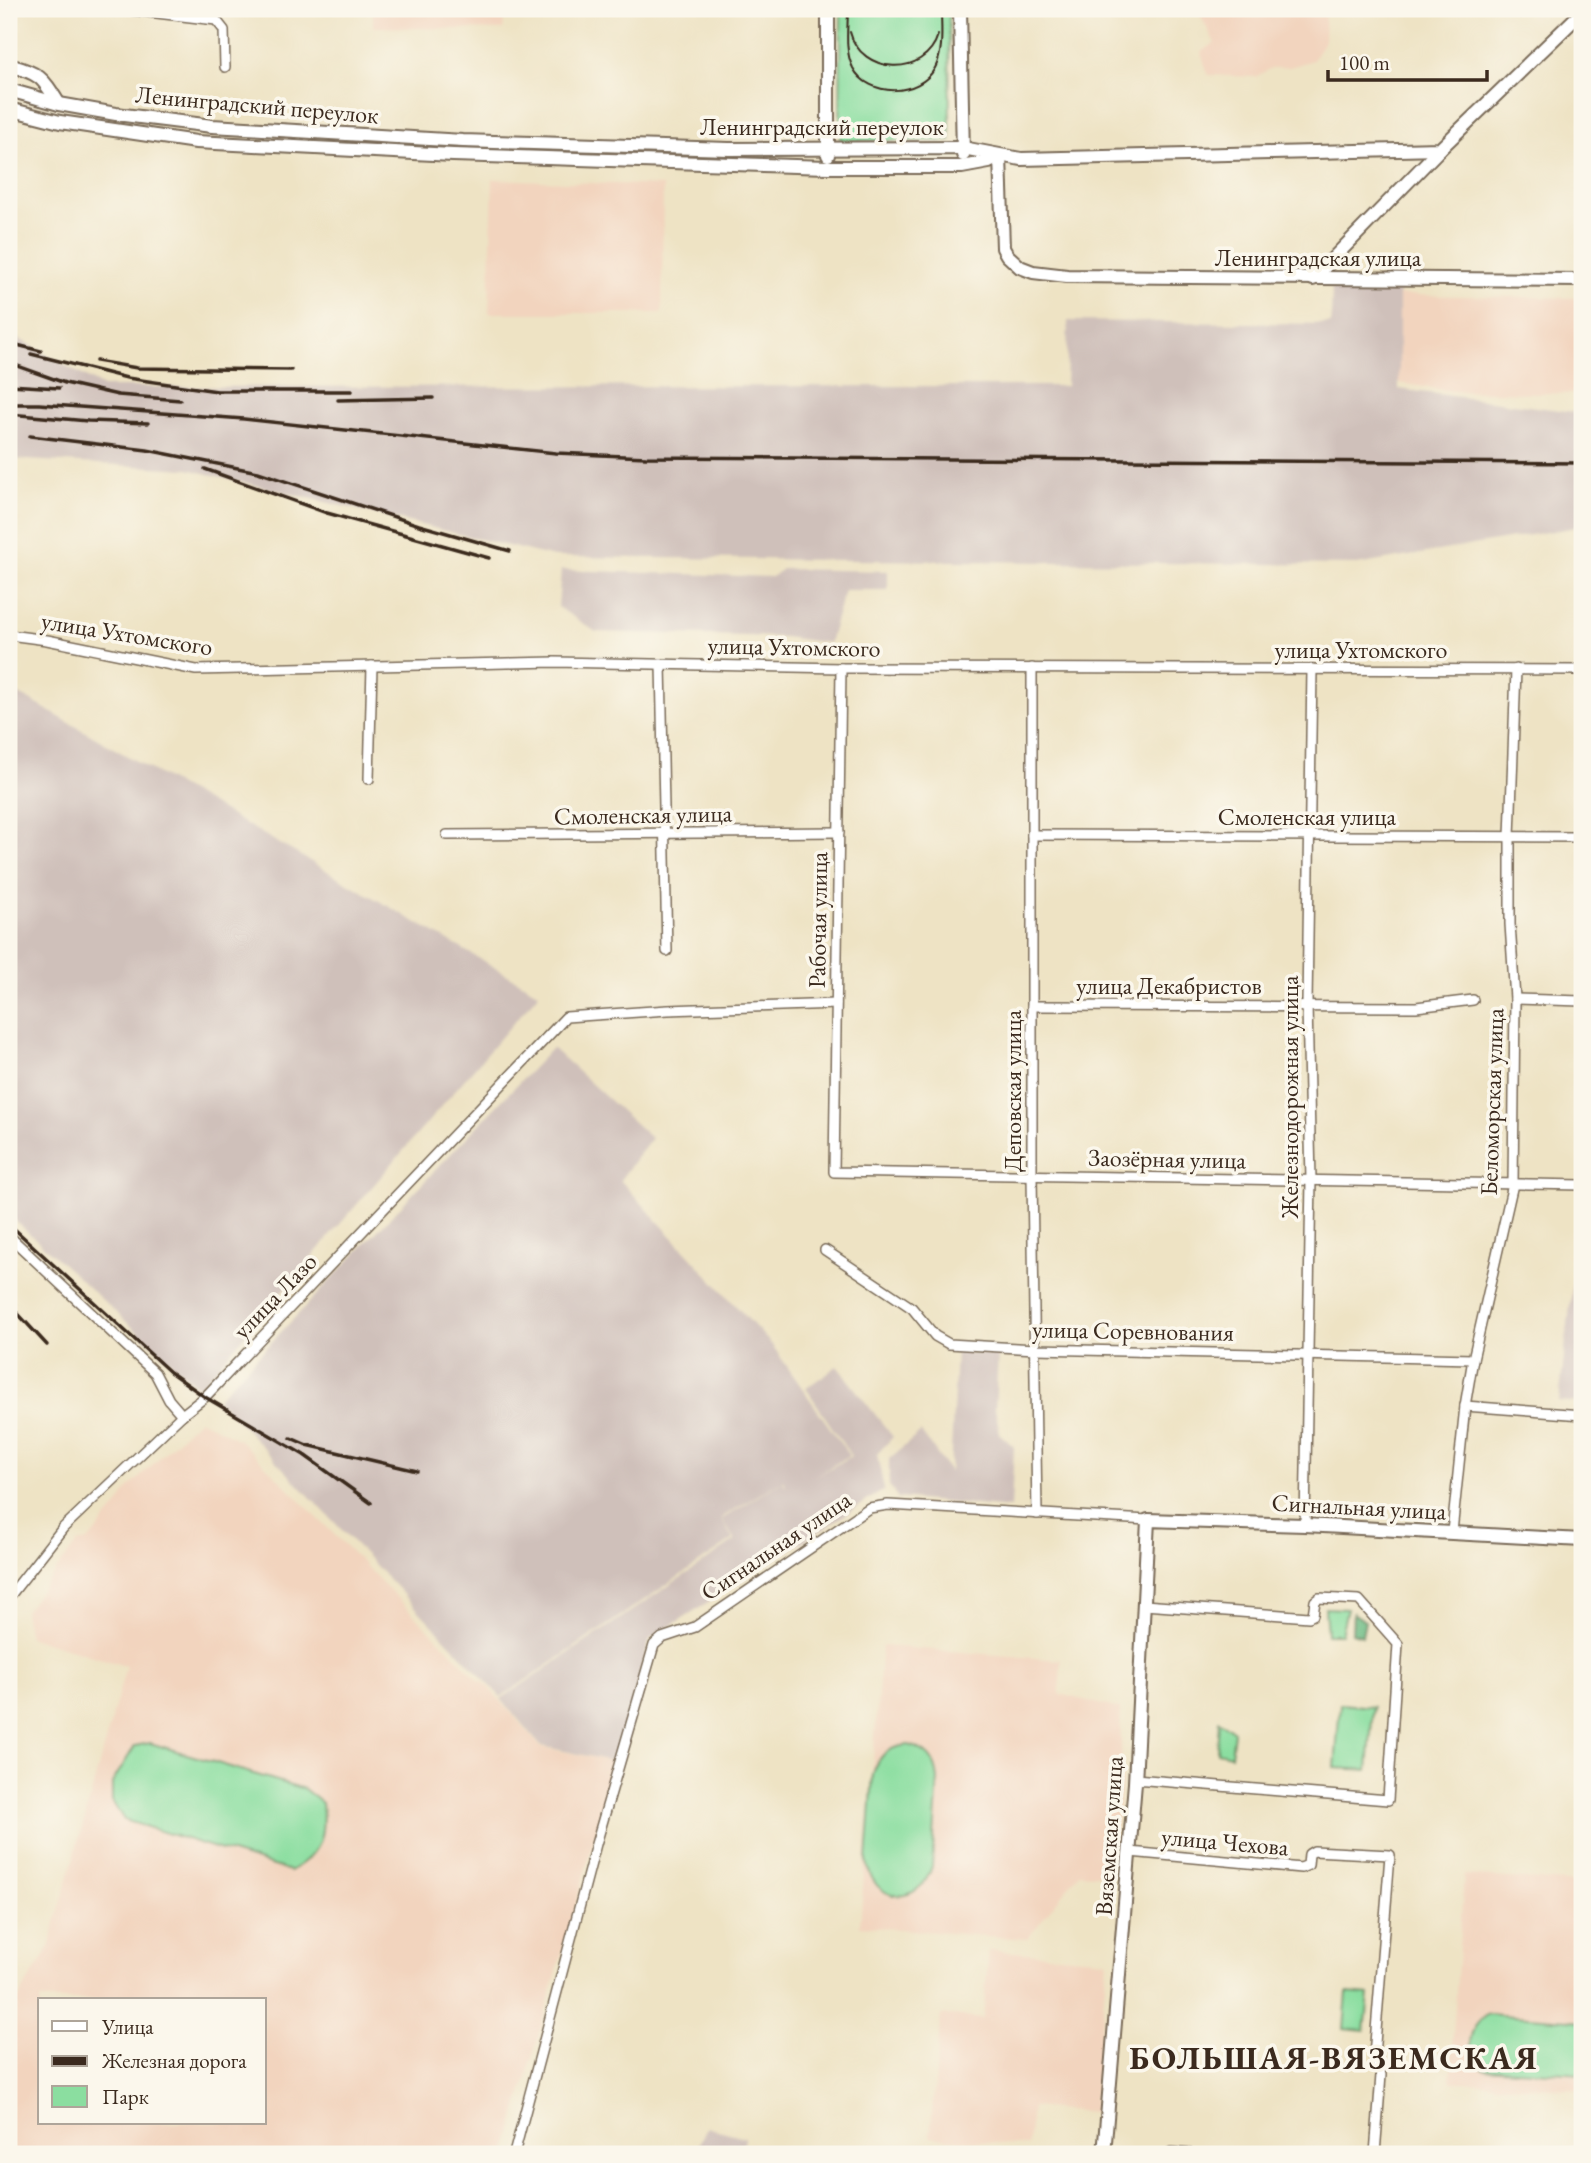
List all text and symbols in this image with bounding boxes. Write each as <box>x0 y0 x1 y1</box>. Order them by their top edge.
scale bar <box>1328 38 1488 82</box>
text: 100 m <box>1339 49 1390 76</box>
street label: Ленинградский переулок <box>134 78 381 131</box>
street label: Ленинградский переулок <box>700 111 945 142</box>
street label: Ленинградская улица <box>1215 242 1422 273</box>
street label: улица Ухтомского <box>39 605 215 662</box>
street label: улица Ухтомского <box>707 629 881 664</box>
street label: улица Ухтомского <box>1275 634 1448 665</box>
street label: Смоленская улица <box>554 797 733 832</box>
street label: Смоленская улица <box>1218 801 1397 832</box>
street label: Рабочая улица <box>801 851 834 988</box>
street label: улица Декабристов <box>1076 970 1262 1001</box>
street label: Железнодорожная улица <box>1274 975 1305 1220</box>
street label: Беломорская улица <box>1473 1007 1510 1196</box>
street label: Деповская улица <box>997 1010 1028 1172</box>
street label: Заозёрная улица <box>1088 1142 1247 1175</box>
street label: улица Лазо <box>226 1246 323 1345</box>
street label: улица Соревнования <box>1032 1313 1234 1348</box>
street label: Сигнальная улица <box>695 1484 857 1607</box>
street label: Сигнальная улица <box>1271 1486 1448 1527</box>
street label: Вяземская улица <box>1087 1755 1130 1917</box>
street label: улица Чехова <box>1160 1821 1290 1863</box>
legend <box>38 1998 266 2124</box>
text: Улица <box>101 2013 154 2040</box>
district label: БОЛЬШАЯ-ВЯЗЕМСКАЯ <box>1129 2037 1539 2079</box>
text: Железная дорога <box>101 2047 247 2074</box>
text: Парк <box>102 2083 149 2110</box>

